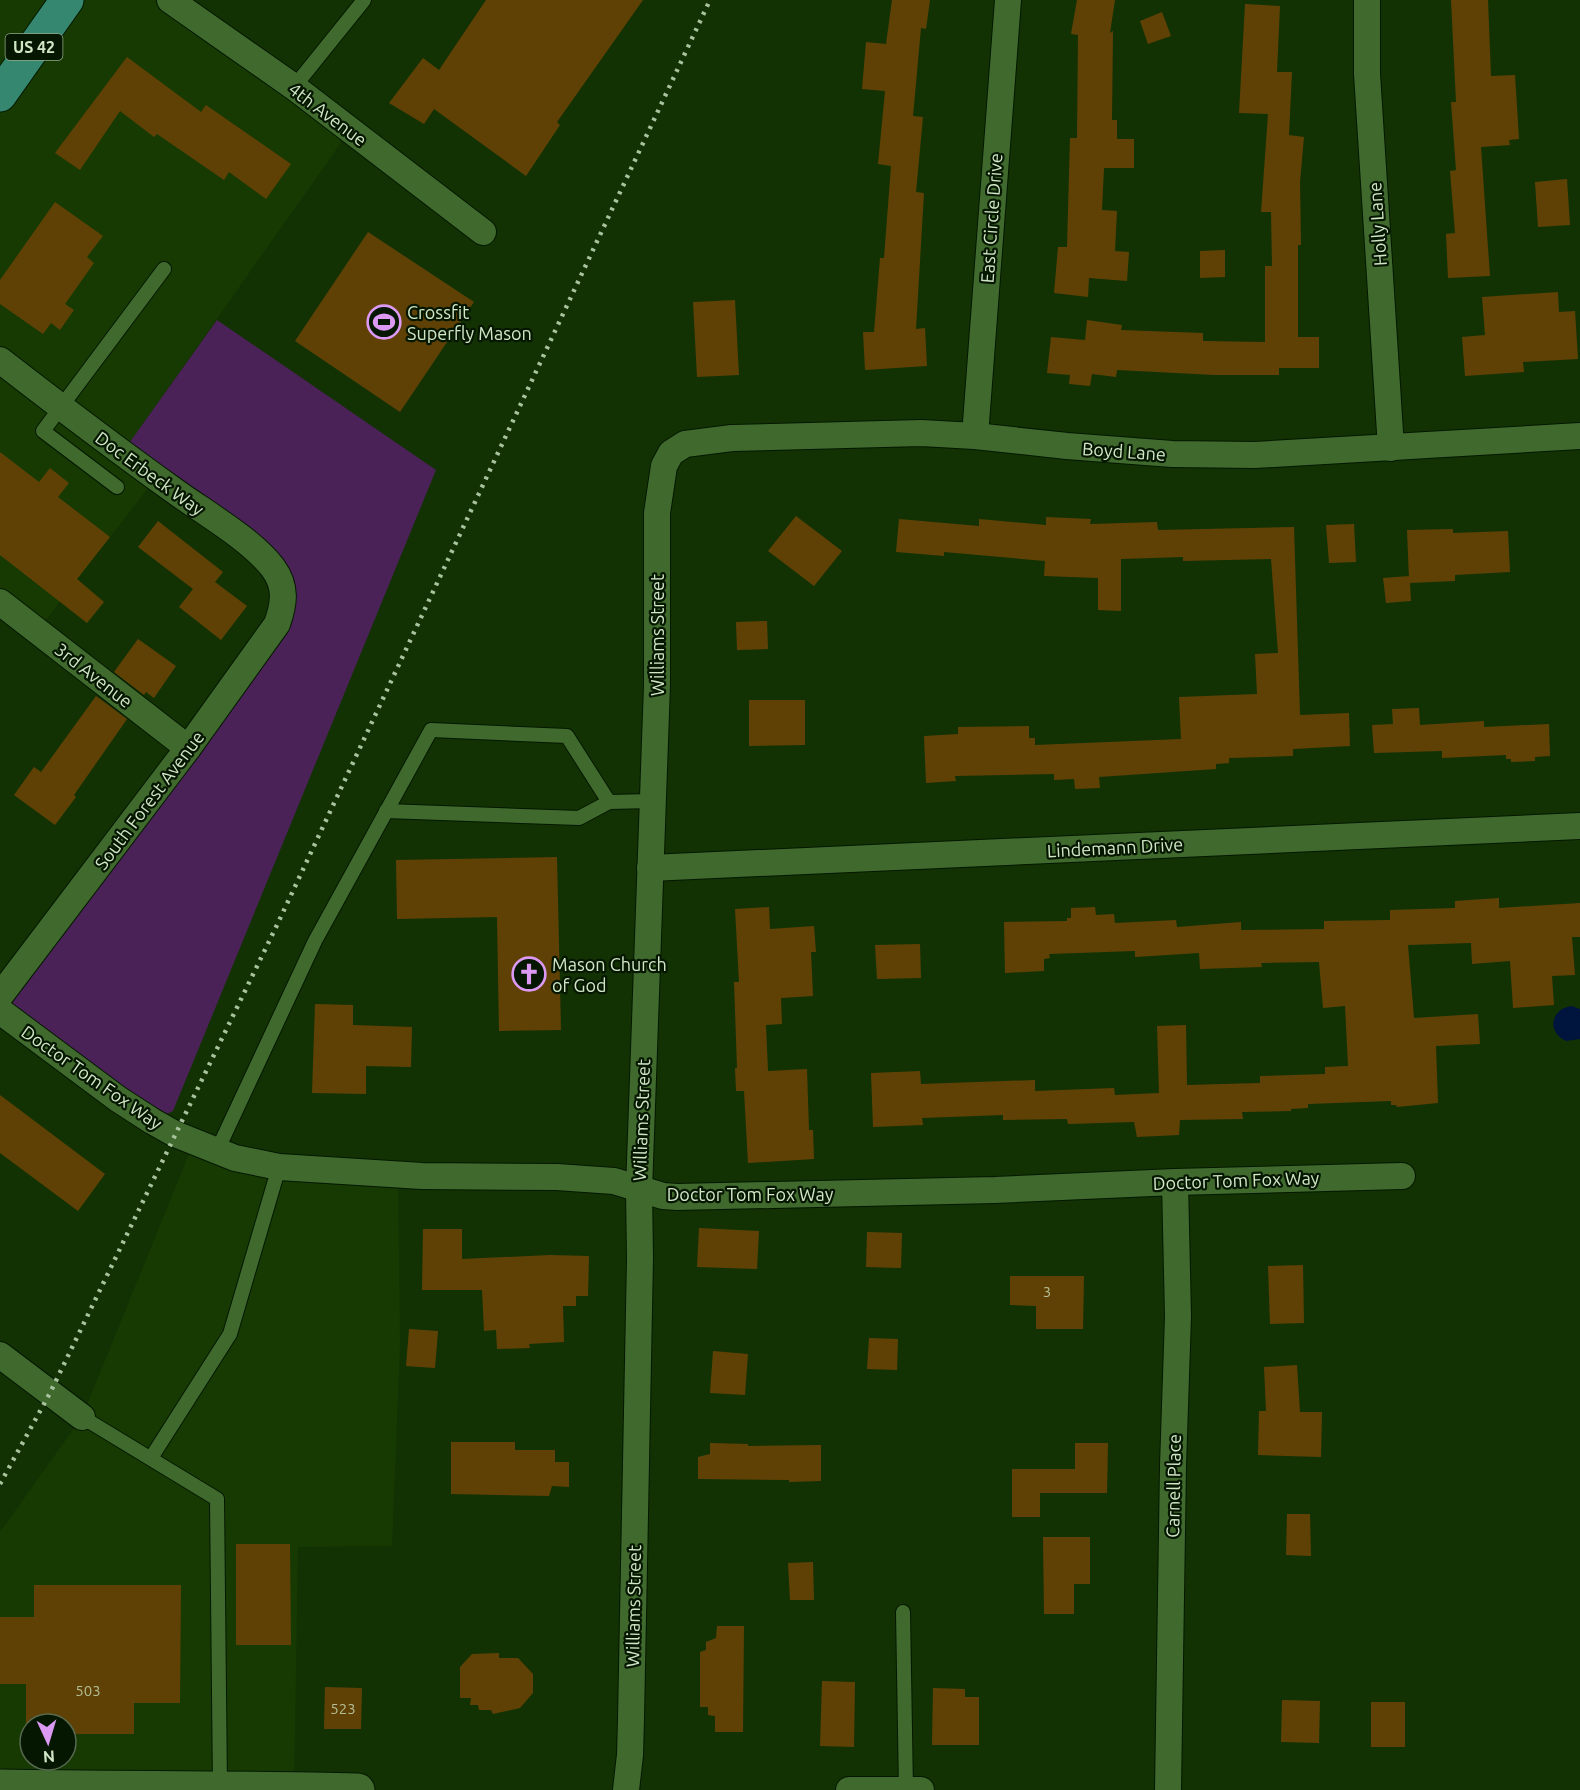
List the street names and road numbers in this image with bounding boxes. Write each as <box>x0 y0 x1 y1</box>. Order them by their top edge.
road number: US 42 <box>6 34 63 60</box>
street label: 4th Avenue <box>285 78 371 150</box>
street label: East Circle Drive <box>976 152 1006 284</box>
street label: Holly Lane <box>1364 181 1390 267</box>
street label: Doc Erbeck Way <box>92 427 208 519</box>
street label: Boyd Lane <box>1081 438 1167 464</box>
street label: Williams Street <box>647 574 667 696</box>
street label: 3rd Avenue <box>51 639 137 711</box>
street label: South Forest Avenue <box>90 727 208 873</box>
street label: Lindemann Drive <box>1046 833 1184 861</box>
street label: Doctor Tom Fox Way <box>18 1021 166 1133</box>
street label: Williams Street <box>629 1059 653 1181</box>
street label: Doctor Tom Fox Way <box>1152 1167 1320 1193</box>
street label: Doctor Tom Fox Way <box>667 1184 834 1204</box>
street label: Carnell Place <box>1162 1434 1184 1538</box>
street label: Williams Street <box>622 1545 644 1667</box>

